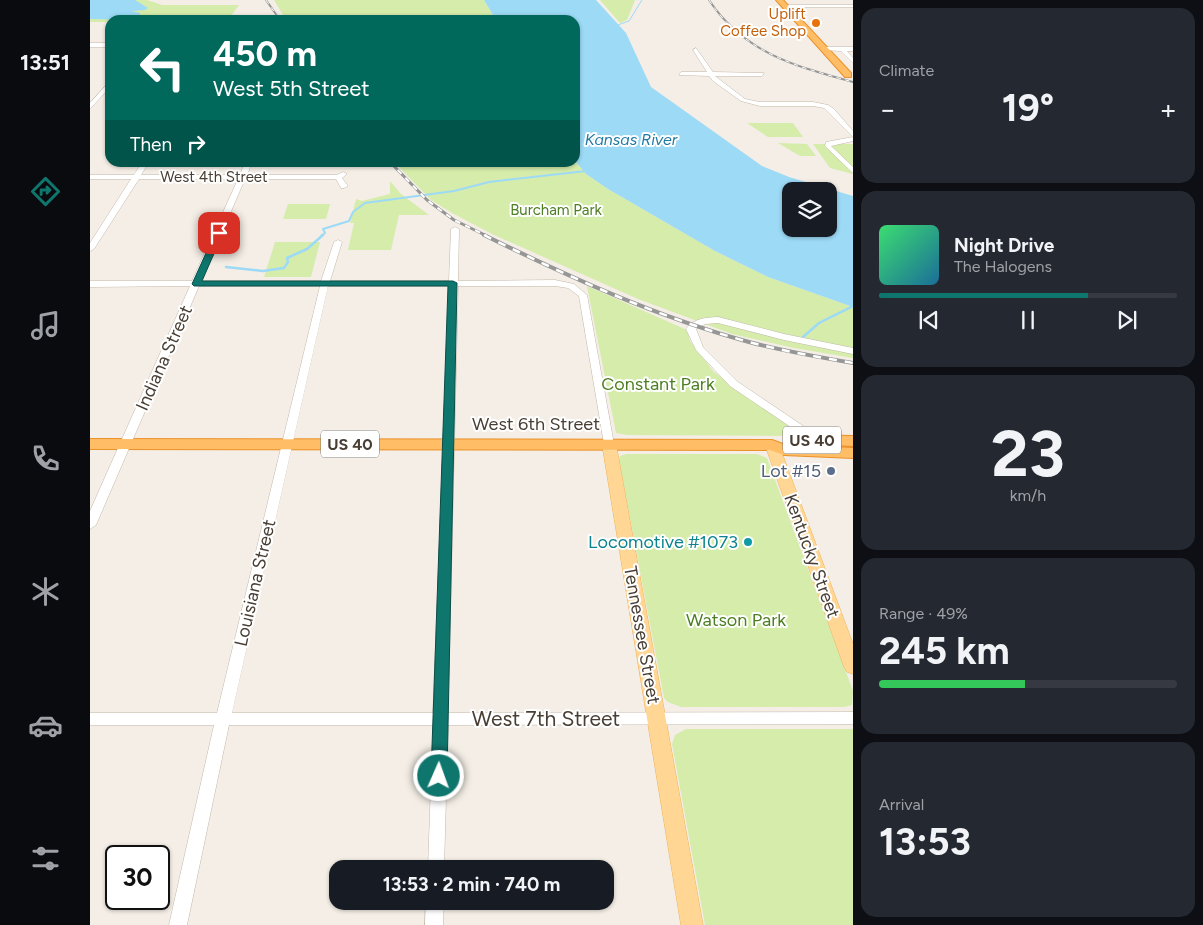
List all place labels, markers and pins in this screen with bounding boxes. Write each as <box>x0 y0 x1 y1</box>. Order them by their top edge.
place label: Uplift Coffee Shop <box>720 5 806 40</box>
marker: Uplift Coffee Shop <box>810 17 822 29</box>
pin <box>198 212 240 254</box>
place label: Lot #15 <box>761 460 821 482</box>
marker: Lot #15 <box>825 465 837 477</box>
place label: Locomotive #1073 <box>588 531 738 553</box>
marker: Locomotive #1073 <box>742 536 754 548</box>

